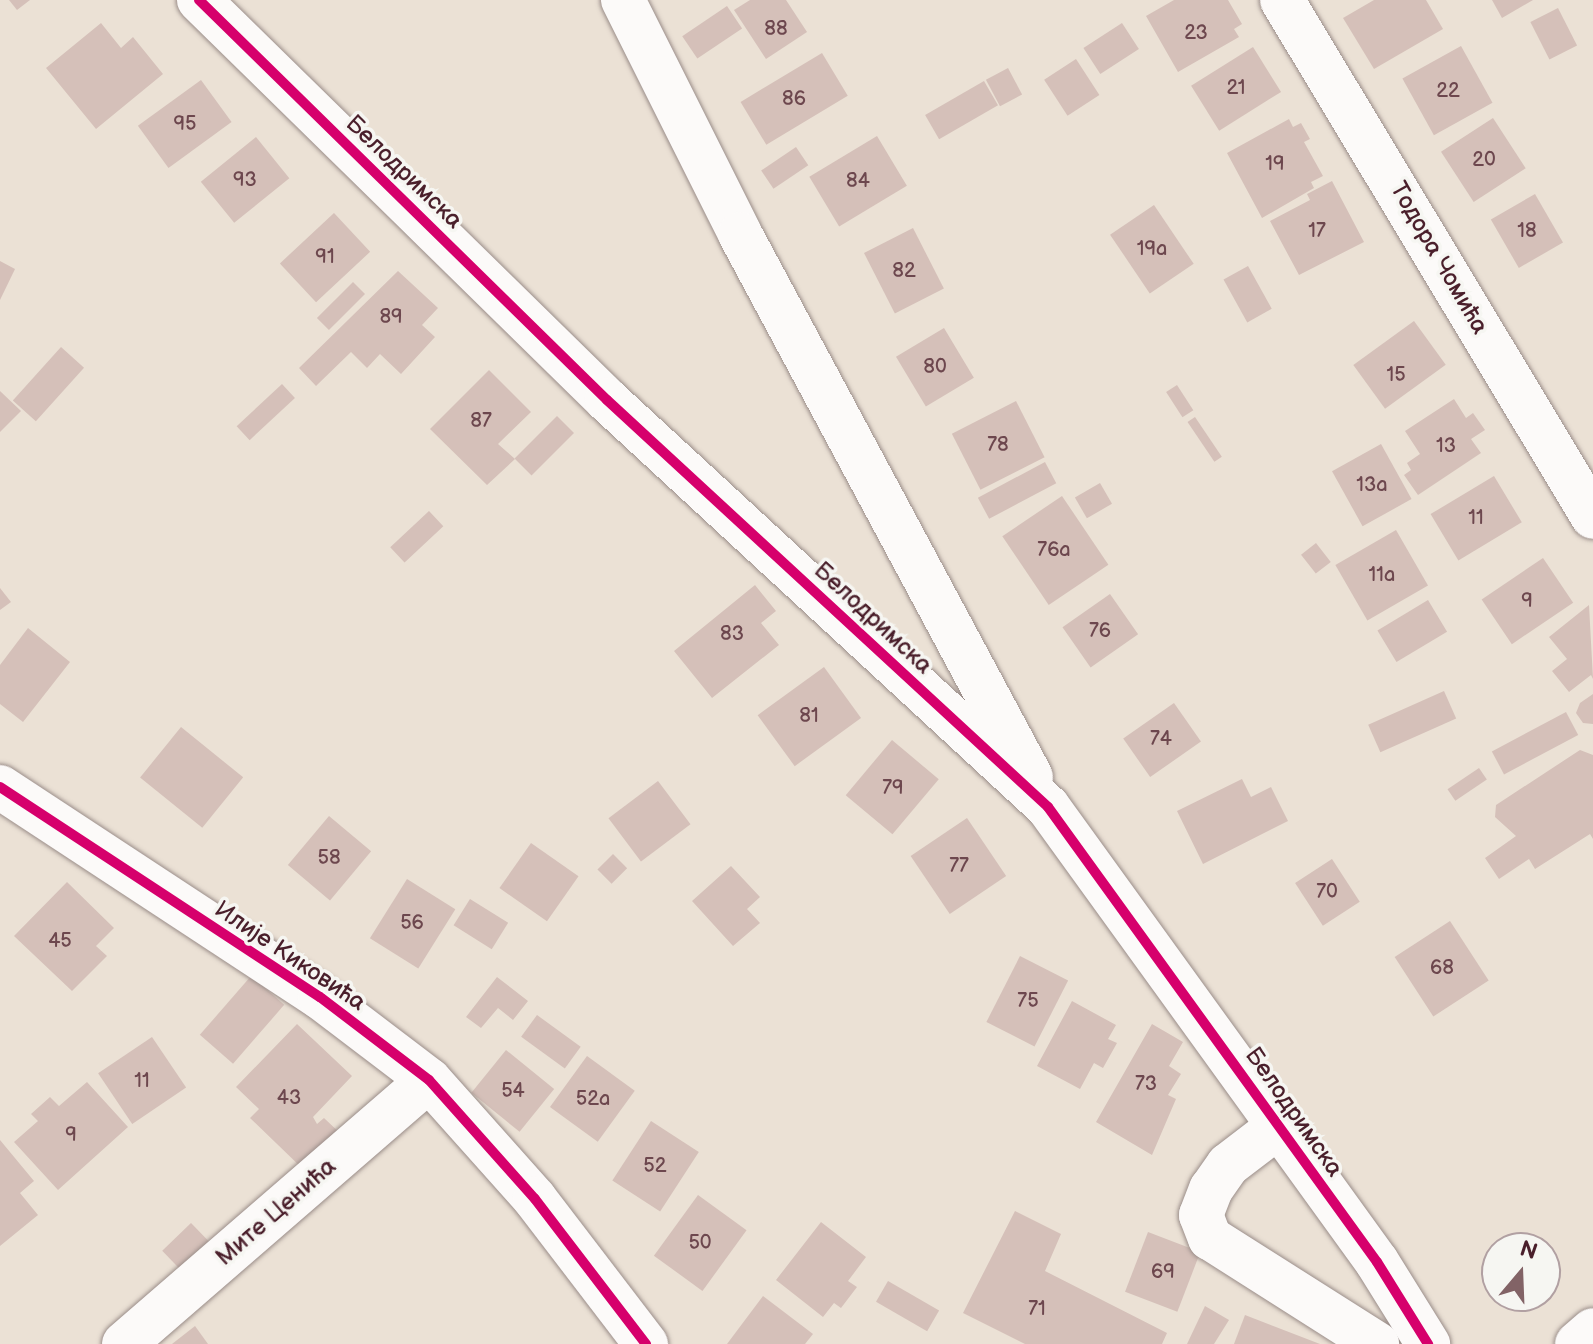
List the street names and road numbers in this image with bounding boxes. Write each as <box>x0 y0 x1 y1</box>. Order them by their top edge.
street label: Белодримска <box>340 109 468 235</box>
street label: Тодора Чомића <box>1384 177 1494 339</box>
street label: Белодримска <box>808 556 938 680</box>
street label: Илије Киковића <box>209 895 371 1017</box>
street label: Белодримска <box>1239 1042 1349 1182</box>
street label: Мите Ценића <box>210 1152 342 1272</box>

